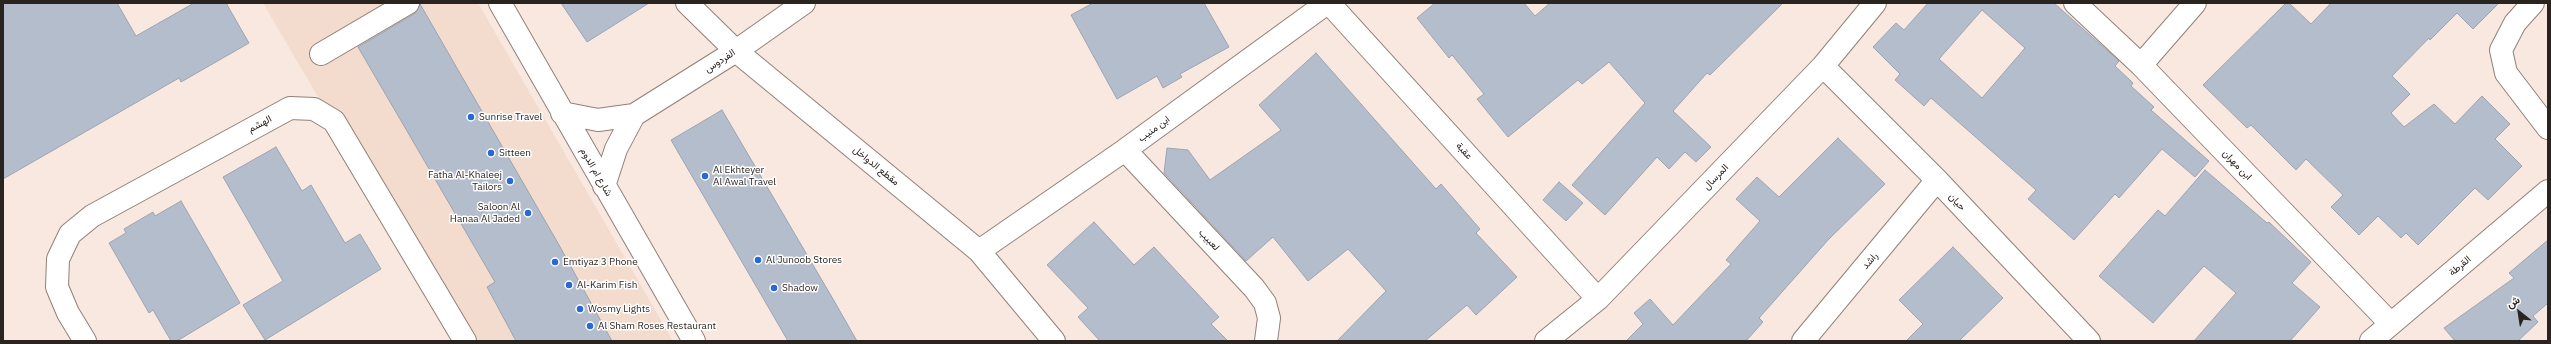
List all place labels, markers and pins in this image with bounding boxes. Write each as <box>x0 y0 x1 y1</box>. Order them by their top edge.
place label: Sunrise Travel <box>479 111 542 123</box>
marker: Sunrise Travel <box>466 112 476 122</box>
place label: Sitteen <box>499 147 531 159</box>
marker: Sitteen <box>486 148 496 158</box>
place label: Al Ekhteyer Al Awal Travel <box>713 164 776 188</box>
place label: Fatha Al-Khaleej Tailors <box>428 169 502 192</box>
marker: Al Ekhteyer Al Awal Travel <box>700 171 710 181</box>
marker: Fatha Al-Khaleej Tailors <box>505 176 515 186</box>
place label: Saloon Al Hanaa Al Jaded <box>450 201 520 224</box>
marker: Saloon Al Hanaa Al Jaded <box>523 208 533 218</box>
place label: Al Junoob Stores <box>766 254 842 266</box>
marker: Al Junoob Stores <box>753 255 763 265</box>
place label: Emtiyaz 3 Phone <box>563 256 638 268</box>
marker: Emtiyaz 3 Phone <box>550 257 560 267</box>
place label: Al-Karim Fish <box>577 279 637 291</box>
marker: Al-Karim Fish <box>564 280 574 290</box>
place label: Shadow <box>782 282 818 294</box>
marker: Shadow <box>769 283 779 293</box>
place label: Wosmy Lights <box>588 303 650 315</box>
marker: Wosmy Lights <box>575 304 585 314</box>
place label: Al Sham Roses Restaurant <box>598 320 716 332</box>
marker: Al Sham Roses Restaurant <box>585 321 595 331</box>

